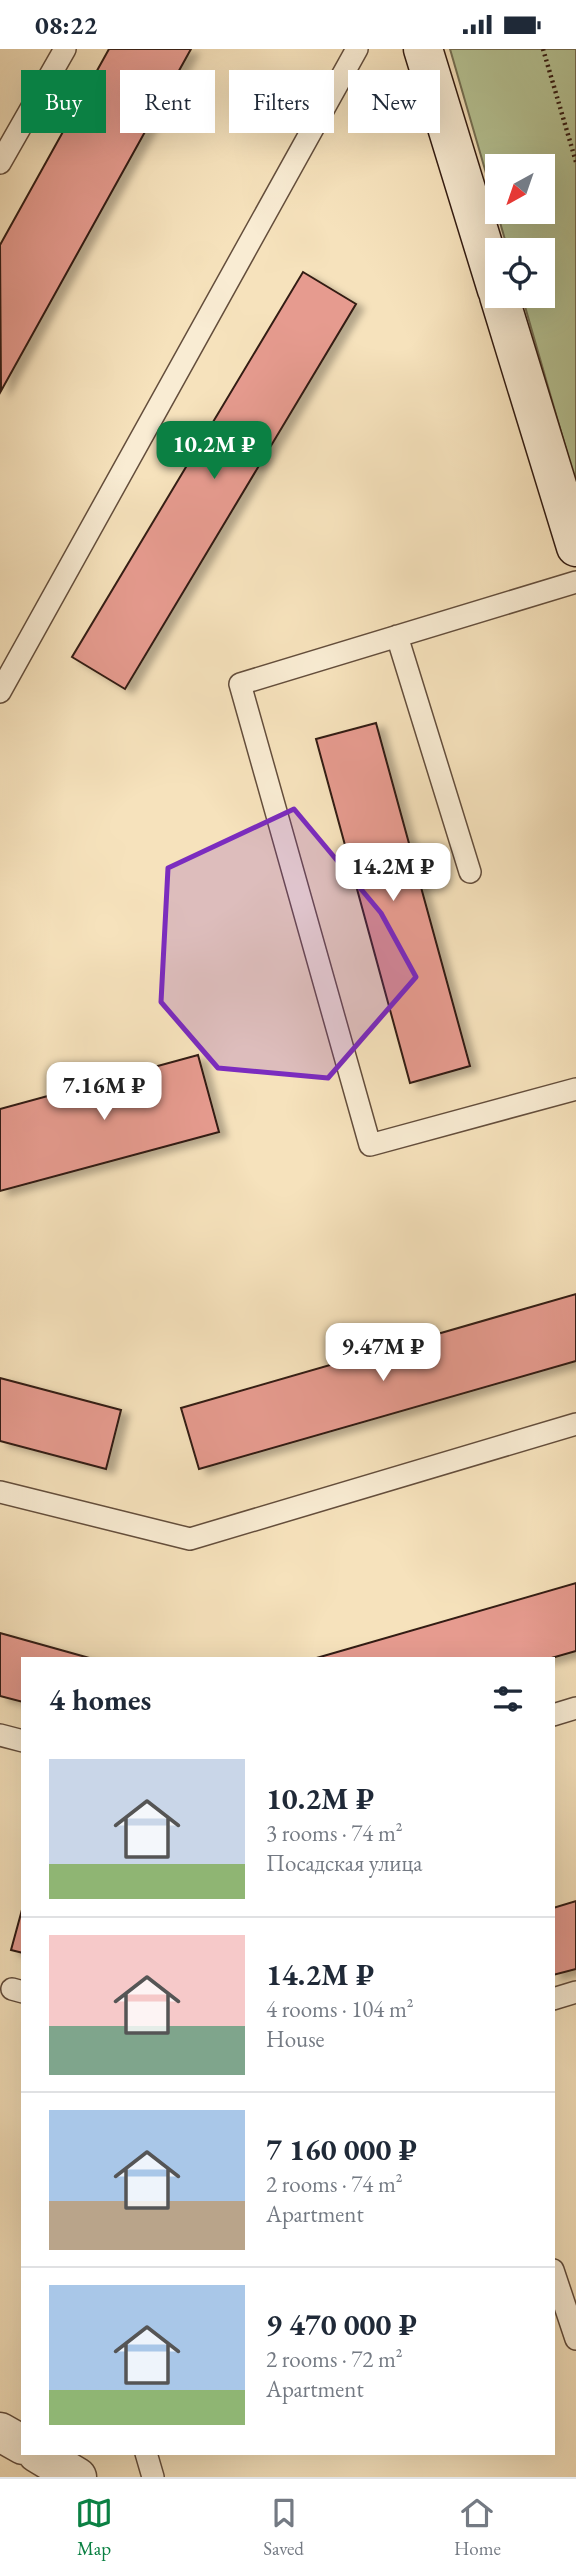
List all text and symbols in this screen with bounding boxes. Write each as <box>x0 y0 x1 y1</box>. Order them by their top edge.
text: 08:22 <box>35 8 97 42</box>
chip: Buy <box>21 70 106 133</box>
chip: Rent <box>120 70 215 133</box>
chip: Filters <box>229 70 334 133</box>
chip: New <box>348 70 440 133</box>
north arrow <box>485 154 555 224</box>
map controls <box>485 154 555 308</box>
button: locate <box>485 238 555 308</box>
pin: 10.2M ₽ <box>149 421 279 481</box>
text: 10.2M ₽ <box>173 429 255 459</box>
pin: 14.2M ₽ <box>328 843 458 903</box>
text: 14.2M ₽ <box>352 851 434 881</box>
pin: 7.16M ₽ <box>39 1063 169 1122</box>
text: 7.16M ₽ <box>63 1070 145 1100</box>
pin: 9.47M ₽ <box>318 1323 448 1383</box>
text: 9.47M ₽ <box>342 1331 424 1361</box>
text: 4 homes <box>49 1680 151 1719</box>
icon: filters <box>489 1680 527 1718</box>
text: 10.2M ₽ <box>266 1779 374 1818</box>
icon: home <box>105 1787 189 1871</box>
text: 3 rooms · 74 m² <box>266 1818 403 1848</box>
text: Посадская улица <box>266 1848 423 1878</box>
text: 14.2M ₽ <box>266 1955 374 1994</box>
icon: home <box>105 1963 189 2047</box>
text: 4 rooms · 104 m² <box>266 1994 414 2024</box>
text: House <box>266 2024 325 2054</box>
text: 7 160 000 ₽ <box>266 2130 417 2169</box>
icon: home <box>105 2138 189 2222</box>
text: 2 rooms · 74 m² <box>266 2169 403 2199</box>
text: Apartment <box>266 2199 364 2229</box>
text: 9 470 000 ₽ <box>266 2305 417 2344</box>
icon: home <box>105 2313 189 2397</box>
text: 2 rooms · 72 m² <box>266 2344 403 2374</box>
text: Apartment <box>266 2374 364 2404</box>
tab: Map <box>75 2494 113 2561</box>
tab: Saved <box>263 2494 304 2561</box>
tab: Home <box>454 2494 501 2561</box>

